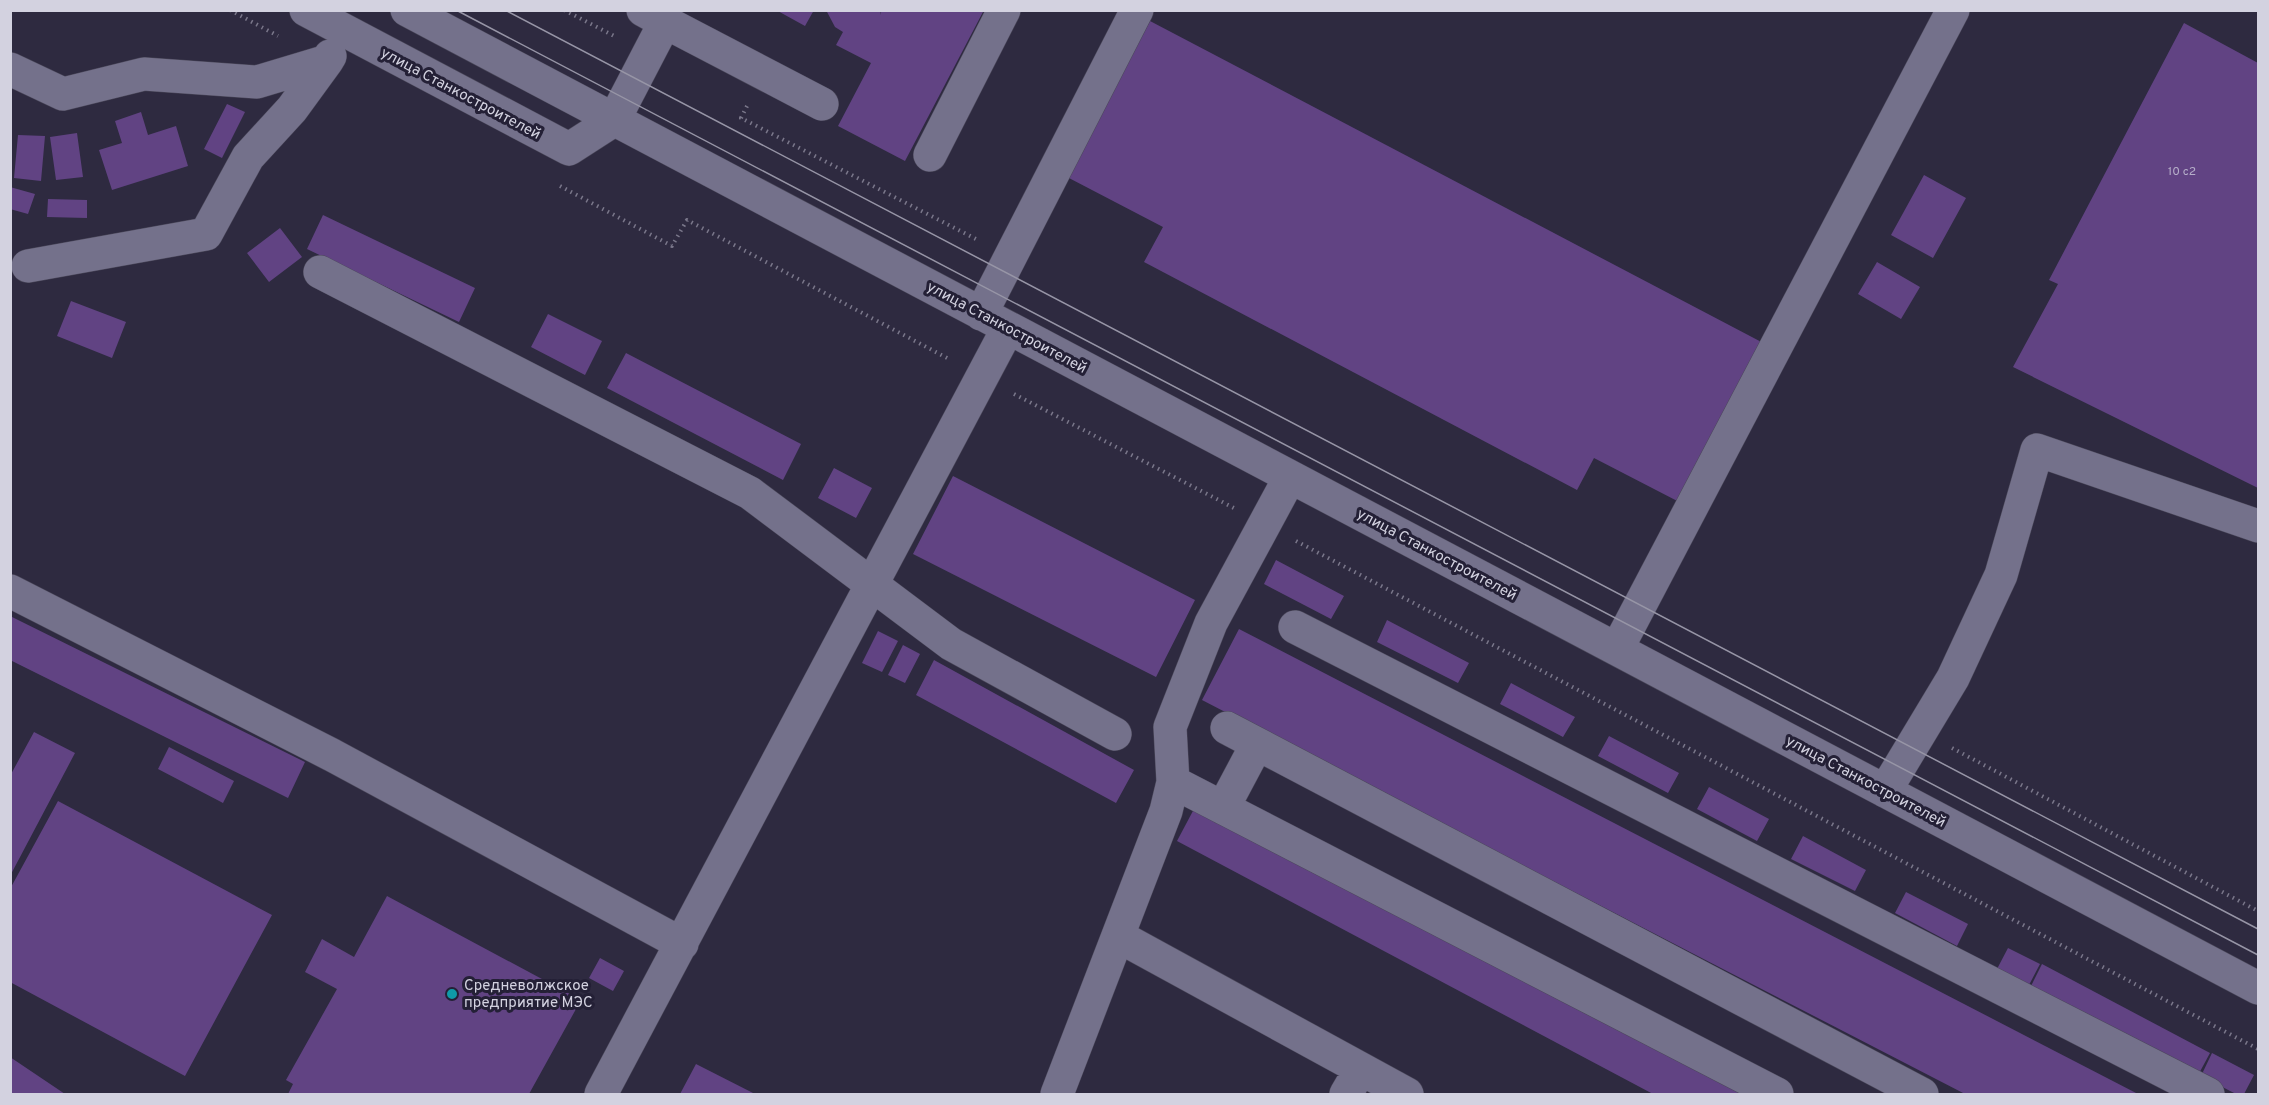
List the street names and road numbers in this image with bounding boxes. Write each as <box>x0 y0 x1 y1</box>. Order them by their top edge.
street label: улица Станкостроителей <box>377 44 544 145</box>
street label: улица Станкостроителей <box>923 278 1090 379</box>
street label: улица Станкостроителей <box>1353 505 1520 606</box>
street label: улица Станкостроителей <box>1782 732 1949 833</box>

